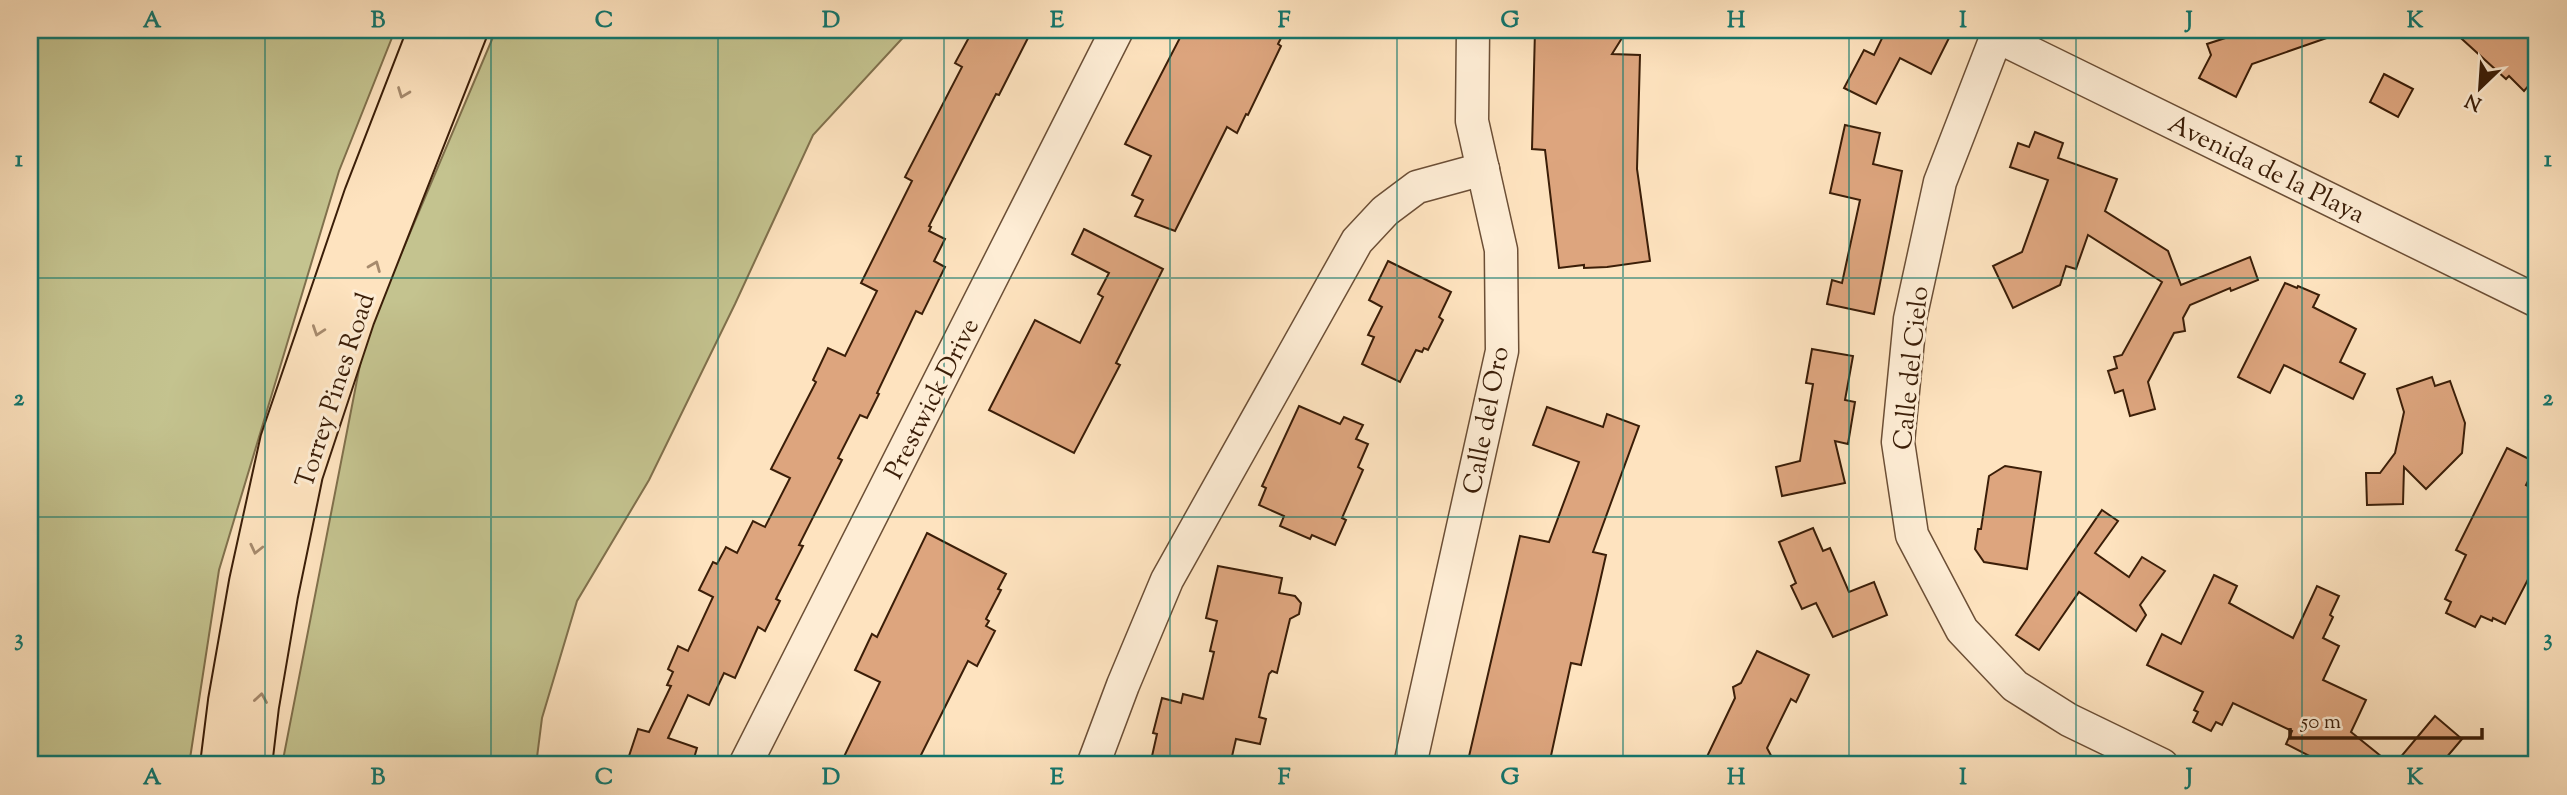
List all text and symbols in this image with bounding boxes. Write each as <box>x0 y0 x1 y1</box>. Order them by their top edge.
text: A <box>143 5 162 38</box>
text: B <box>371 5 386 38</box>
text: C <box>595 5 613 38</box>
text: D <box>822 5 840 38</box>
text: E <box>1050 5 1064 38</box>
text: F <box>1278 5 1291 38</box>
text: G <box>1501 5 1520 38</box>
text: H <box>1727 5 1746 38</box>
text: I <box>1959 5 1967 38</box>
text: J <box>2184 5 2193 38</box>
text: K <box>2407 5 2424 38</box>
north arrow <box>2444 52 2514 122</box>
text: N <box>2461 86 2486 117</box>
one-way arrow <box>398 87 412 99</box>
street label: Avenida de la Playa <box>2161 107 2371 234</box>
text: 1 <box>15 144 23 177</box>
text: 1 <box>2544 144 2552 177</box>
one-way arrow <box>367 260 381 272</box>
street label: Calle del Cielo <box>1885 284 1939 452</box>
street label: Torrey Pines Road <box>287 288 385 493</box>
street label: Prestwick Drive <box>877 312 990 486</box>
one-way arrow <box>312 324 326 336</box>
street label: Calle del Oro <box>1455 343 1520 498</box>
text: 2 <box>14 383 25 416</box>
text: 2 <box>2543 383 2554 416</box>
one-way arrow <box>250 543 264 555</box>
text: 3 <box>14 623 24 656</box>
text: 3 <box>2543 623 2553 656</box>
one-way arrow <box>253 692 268 703</box>
scale bar <box>2290 697 2483 741</box>
text: 50 m <box>2300 708 2341 738</box>
text: A <box>143 762 162 795</box>
text: B <box>371 762 386 795</box>
text: C <box>595 762 613 795</box>
text: D <box>822 762 840 795</box>
text: E <box>1050 762 1064 795</box>
text: F <box>1278 762 1291 795</box>
text: G <box>1501 762 1520 795</box>
text: H <box>1727 762 1746 795</box>
text: I <box>1959 762 1967 795</box>
text: J <box>2184 762 2193 795</box>
text: K <box>2407 762 2424 795</box>

